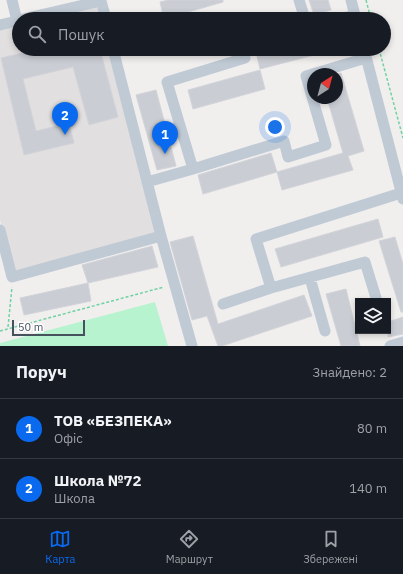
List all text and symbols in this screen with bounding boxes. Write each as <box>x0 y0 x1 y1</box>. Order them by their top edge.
search box <box>12 12 391 56</box>
icon: search <box>26 23 48 45</box>
text: Пошук <box>58 25 105 44</box>
north arrow <box>307 68 343 104</box>
pin: 2 <box>52 102 78 135</box>
your location <box>265 117 285 137</box>
pin: 1 <box>152 121 178 154</box>
map controls <box>355 298 391 334</box>
button: layers <box>355 298 391 334</box>
scale bar <box>12 318 85 337</box>
text: 50 m <box>18 320 43 334</box>
text: Поруч <box>16 361 67 383</box>
text: Знайдено: 2 <box>313 364 387 381</box>
text: ТОВ «БЕЗПЕКА» <box>54 411 172 430</box>
text: 1 <box>25 420 33 437</box>
text: 80 m <box>357 420 387 437</box>
text: Офіс <box>54 430 83 447</box>
text: Школа №72 <box>54 471 142 490</box>
text: 2 <box>25 480 33 497</box>
text: 140 m <box>349 480 387 497</box>
text: Школа <box>54 490 95 507</box>
tab: Карта <box>45 528 75 566</box>
tab: Маршрут <box>166 528 213 566</box>
tab: Збережені <box>303 528 358 566</box>

